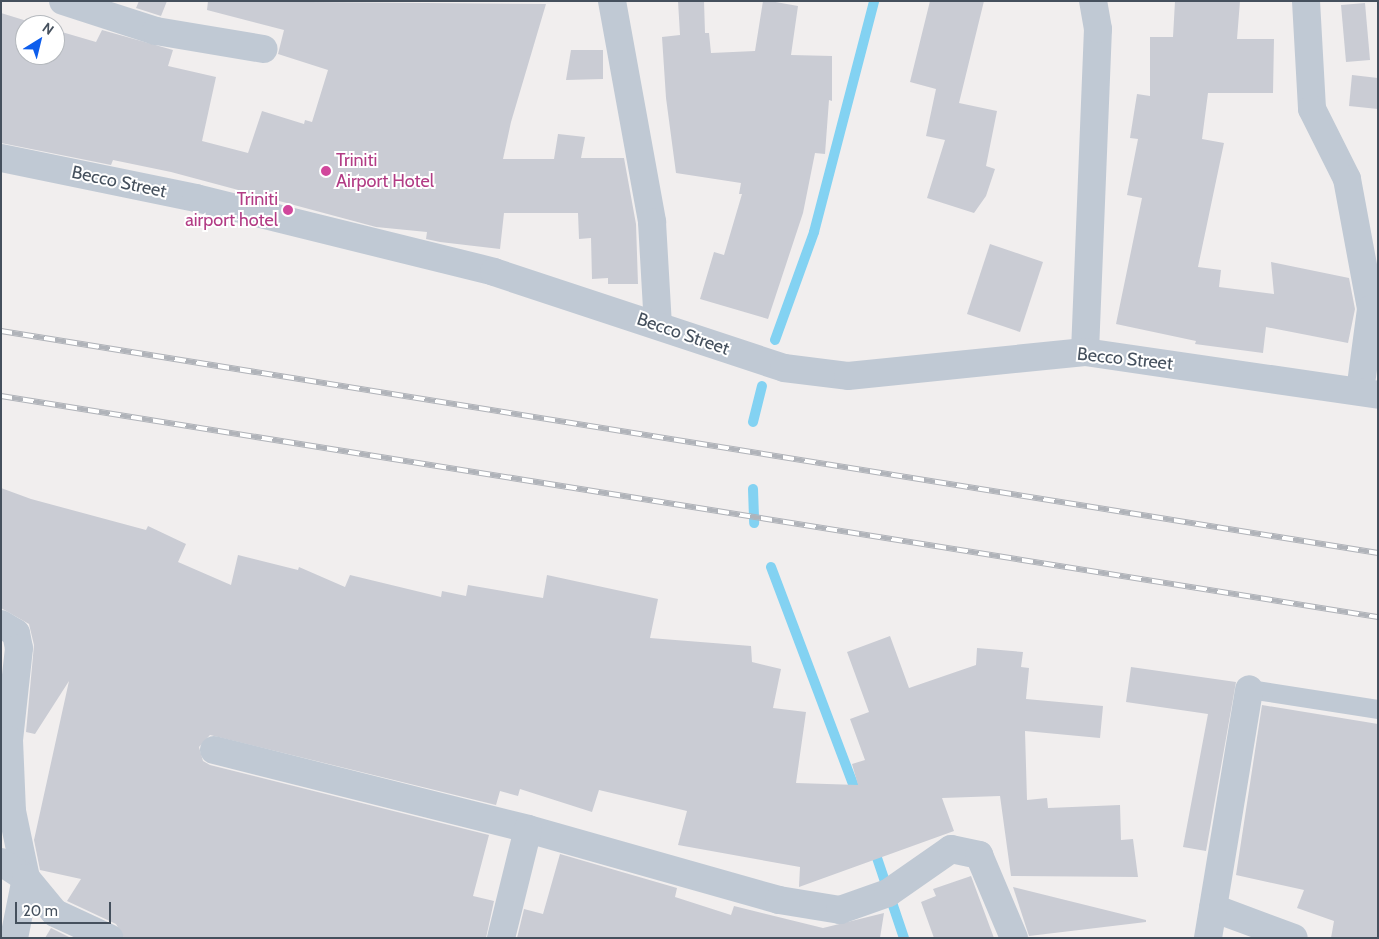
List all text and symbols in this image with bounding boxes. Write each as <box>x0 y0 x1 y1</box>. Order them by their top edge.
north arrow <box>15 15 65 65</box>
text: N <box>39 18 58 39</box>
place label: Triniti Airport Hotel <box>336 150 434 192</box>
street label: Becco Street <box>70 161 168 203</box>
marker: Triniti Airport Hotel <box>320 165 332 177</box>
place label: Triniti airport hotel <box>185 189 278 232</box>
marker: Triniti airport hotel <box>282 204 294 216</box>
street label: Becco Street <box>634 308 732 360</box>
street label: Becco Street <box>1076 343 1174 375</box>
scale bar <box>18 892 114 924</box>
text: 20 m <box>23 902 58 920</box>

